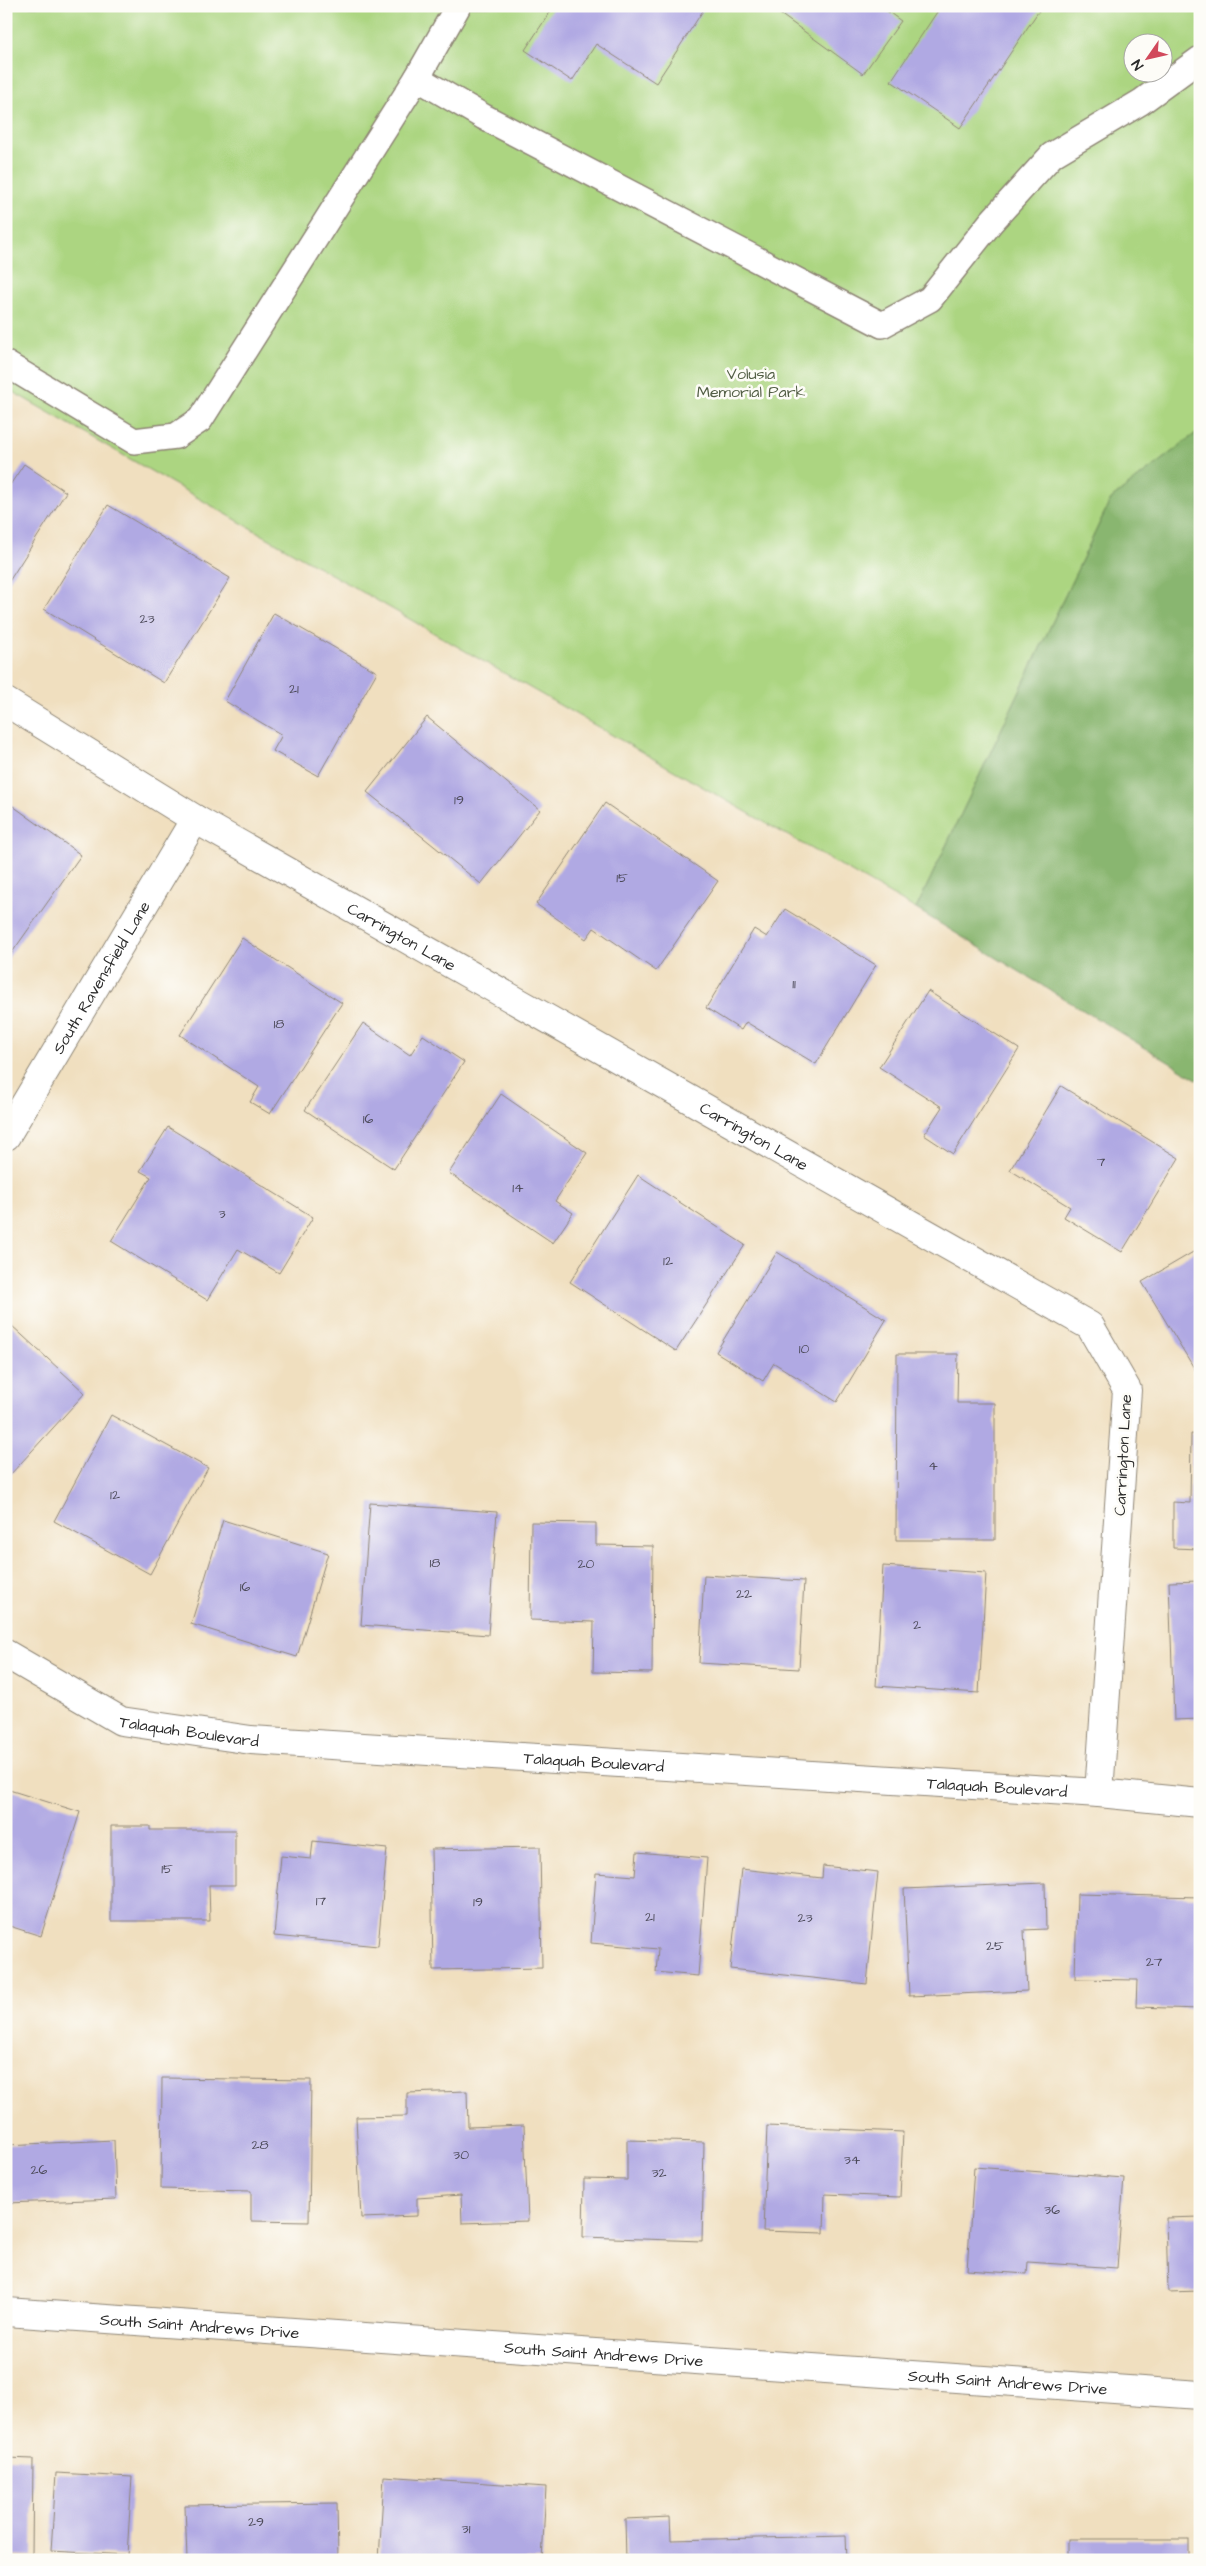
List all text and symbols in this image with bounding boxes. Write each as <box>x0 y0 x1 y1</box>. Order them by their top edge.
north arrow <box>1124 32 1174 82</box>
text: N <box>1127 55 1149 74</box>
park label: Volusia Memorial Park <box>697 363 806 403</box>
house number: 23 <box>139 609 155 629</box>
house number: 21 <box>289 679 299 699</box>
house number: 19 <box>454 790 464 810</box>
house number: 15 <box>616 868 628 888</box>
street label: South Ravensfield Lane <box>48 897 156 1058</box>
street label: Carrington Lane <box>343 898 460 977</box>
house number: 11 <box>792 974 796 994</box>
house number: 18 <box>274 1014 284 1034</box>
street label: Carrington Lane <box>695 1097 812 1176</box>
house number: 16 <box>363 1109 374 1129</box>
house number: 7 <box>1097 1152 1106 1172</box>
house number: 14 <box>512 1178 524 1198</box>
house number: 3 <box>218 1204 226 1224</box>
house number: 12 <box>663 1251 673 1271</box>
house number: 10 <box>799 1339 809 1359</box>
street label: Carrington Lane <box>1109 1393 1138 1516</box>
house number: 4 <box>928 1456 938 1476</box>
house number: 12 <box>110 1485 120 1505</box>
house number: 18 <box>430 1553 440 1573</box>
house number: 20 <box>578 1554 595 1574</box>
house number: 16 <box>240 1577 251 1597</box>
house number: 22 <box>736 1584 752 1604</box>
house number: 2 <box>913 1615 921 1635</box>
street label: Talaquah Boulevard <box>118 1711 259 1752</box>
street label: Talaquah Boulevard <box>523 1747 665 1778</box>
street label: Talaquah Boulevard <box>926 1772 1068 1803</box>
house number: 15 <box>161 1859 173 1879</box>
house number: 17 <box>316 1891 327 1911</box>
house number: 19 <box>473 1892 483 1912</box>
house number: 21 <box>645 1907 655 1927</box>
house number: 23 <box>797 1908 813 1928</box>
house number: 25 <box>986 1936 1004 1956</box>
house number: 27 <box>1146 1952 1163 1972</box>
house number: 28 <box>251 2135 269 2155</box>
house number: 30 <box>453 2145 469 2165</box>
house number: 34 <box>844 2150 861 2170</box>
house number: 26 <box>31 2160 48 2180</box>
house number: 32 <box>651 2163 667 2183</box>
house number: 36 <box>1044 2200 1060 2220</box>
street label: South Saint Andrews Drive <box>99 2309 300 2344</box>
street label: South Saint Andrews Drive <box>503 2337 704 2372</box>
street label: South Saint Andrews Drive <box>907 2365 1108 2401</box>
house number: 29 <box>248 2512 264 2532</box>
house number: 31 <box>462 2519 471 2539</box>

